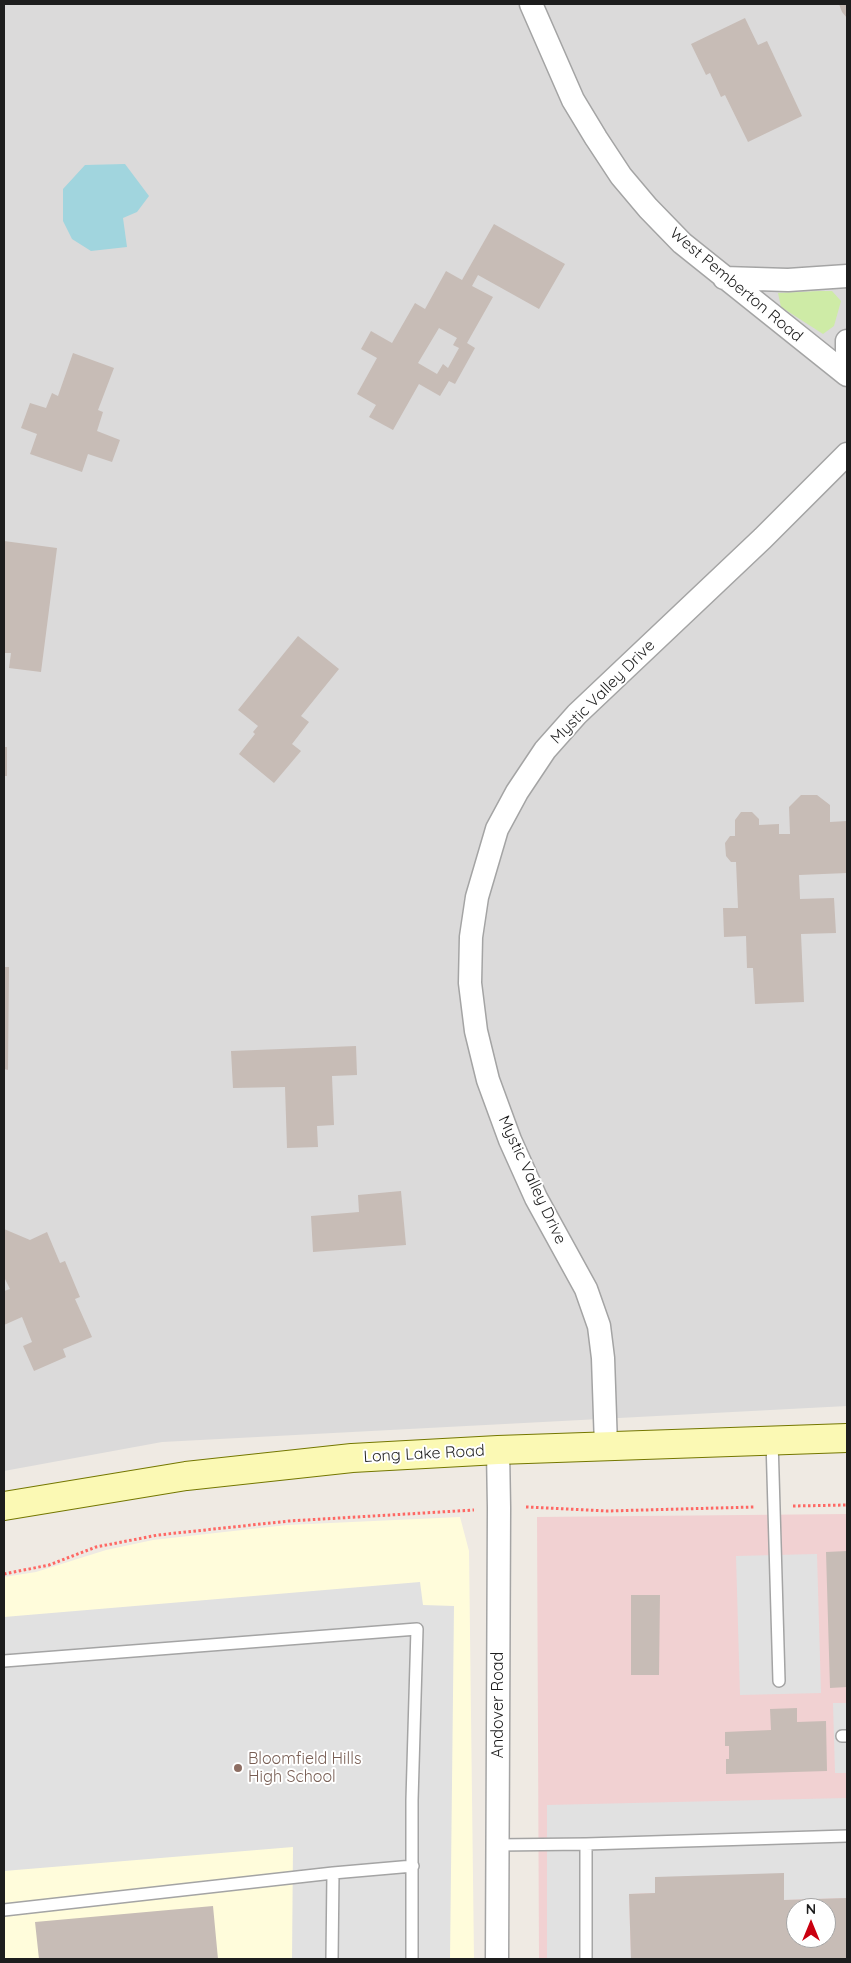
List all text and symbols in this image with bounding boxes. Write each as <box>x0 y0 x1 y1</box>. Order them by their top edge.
street label: West Pemberton Road <box>666 224 806 346</box>
street label: Mystic Valley Drive <box>547 636 659 748</box>
street label: Mystic Valley Drive <box>494 1113 570 1247</box>
street label: Long Lake Road <box>363 1441 485 1467</box>
street label: Andover Road <box>488 1652 508 1758</box>
place label: Bloomfield Hills High School <box>248 1749 361 1787</box>
marker: Bloomfield Hills High School <box>232 1762 244 1774</box>
north arrow <box>786 1898 836 1948</box>
text: N <box>806 1900 816 1918</box>

